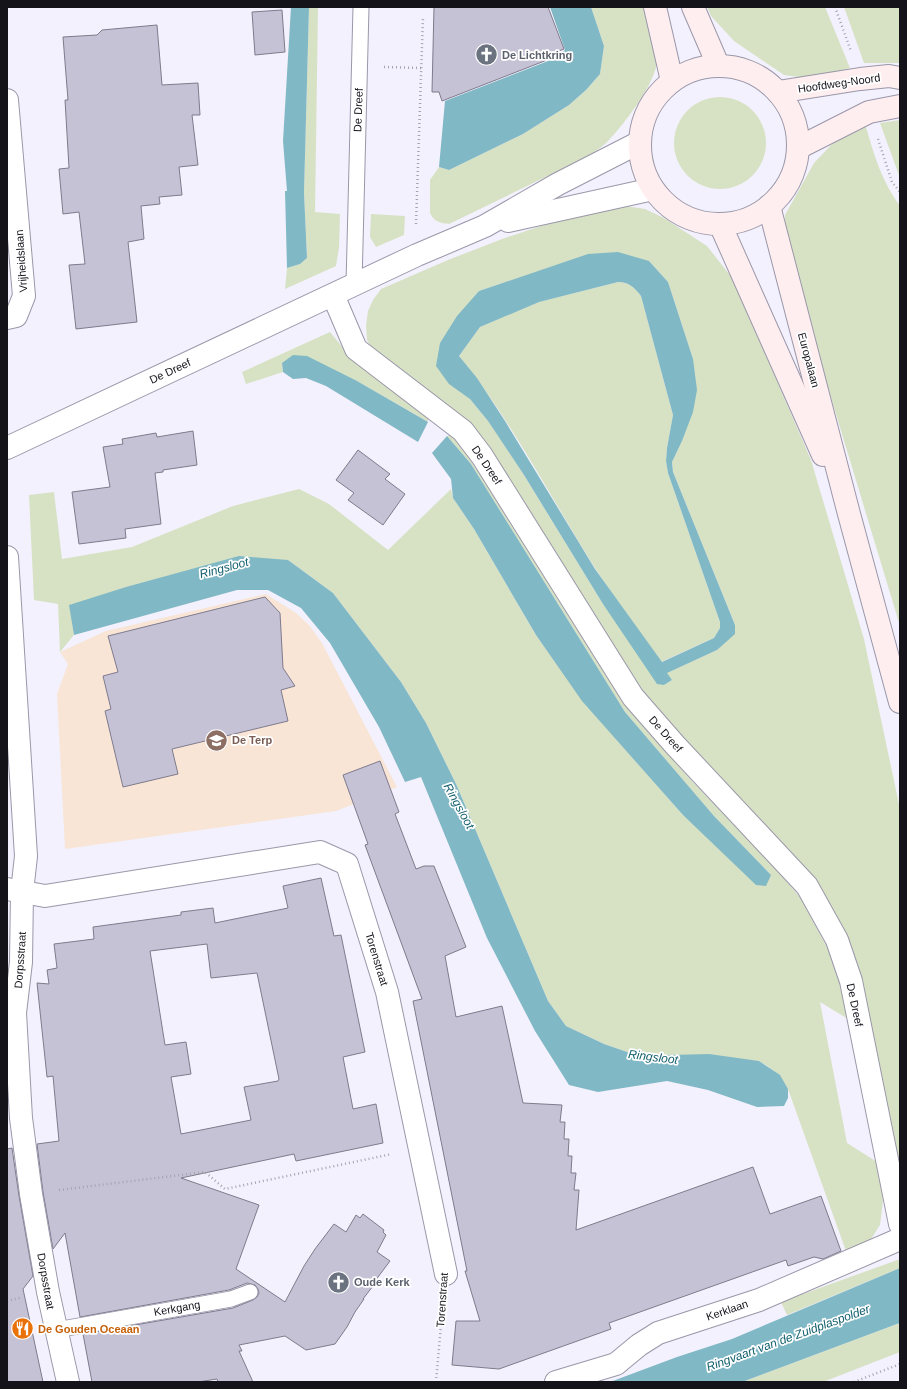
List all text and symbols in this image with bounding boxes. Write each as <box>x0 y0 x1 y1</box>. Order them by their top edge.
church icon: De Lichtkring <box>474 42 500 68</box>
place label: De Lichtkring <box>502 49 572 61</box>
street label: Hoofdweg-Noord <box>797 71 881 95</box>
street label: De Dreef <box>351 87 365 132</box>
street label: Vrijheidslaan <box>13 229 29 293</box>
street label: Europalaan <box>796 331 822 389</box>
street label: De Dreef <box>148 356 193 386</box>
street label: De Dreef <box>470 443 505 487</box>
water label: Ringsloot <box>198 555 251 581</box>
street label: De Dreef <box>647 714 686 755</box>
school or university icon: De Terp <box>203 727 229 753</box>
place label: De Terp <box>232 734 272 746</box>
water label: Ringsloot <box>441 781 478 832</box>
street label: Dorpsstraat <box>12 931 28 989</box>
street label: Torenstraat <box>363 931 391 987</box>
street label: De Dreef <box>845 982 866 1029</box>
water label: Ringsloot <box>627 1047 679 1067</box>
street label: Dorpsstraat <box>35 1252 57 1310</box>
church icon: Oude Kerk <box>325 1269 351 1295</box>
street label: Torenstraat <box>434 1272 450 1328</box>
place label: Oude Kerk <box>354 1276 411 1288</box>
street label: Kerklaan <box>705 1297 749 1323</box>
street label: Kerkgang <box>153 1298 201 1318</box>
water label: Ringvaart van de Zuidplaspolder <box>704 1302 873 1374</box>
restaurant icon: De Gouden Oceaan <box>10 1316 36 1342</box>
place label: De Gouden Oceaan <box>38 1323 140 1335</box>

